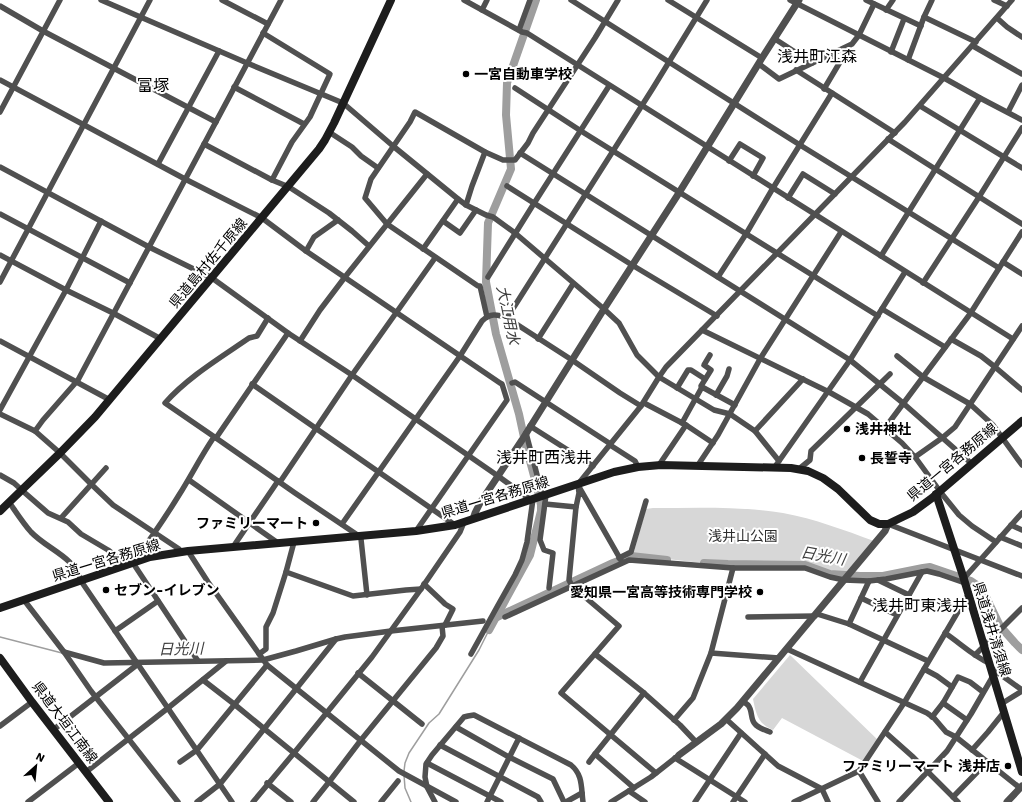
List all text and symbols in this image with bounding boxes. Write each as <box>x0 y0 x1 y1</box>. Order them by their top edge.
district label: 浅井町江森 <box>777 47 857 66</box>
place label: 一宮自動車学校 <box>474 66 572 82</box>
marker: 一宮自動車学校 <box>461 69 471 79</box>
district label: 富塚 <box>137 76 169 95</box>
street label: 県道島村佐千原線 <box>166 215 250 311</box>
water label: 大江用水 <box>493 284 523 348</box>
street label: 県道一宮各務原線 <box>904 420 1000 504</box>
place label: 浅井神社 <box>855 421 911 437</box>
marker: 浅井神社 <box>842 424 852 434</box>
district label: 浅井町西浅井 <box>496 448 592 467</box>
place label: 長誓寺 <box>870 450 912 466</box>
marker: 長誓寺 <box>857 453 867 463</box>
street label: 県道一宮各務原線 <box>439 473 551 521</box>
place label: ファミリーマート <box>196 515 308 531</box>
marker: ファミリーマート <box>311 518 321 528</box>
park label: 浅井山公園 <box>708 528 778 544</box>
street label: 県道一宮各務原線 <box>50 536 162 584</box>
water label: 日光川 <box>799 543 849 569</box>
street label: 県道浅井清須線 <box>970 580 1014 678</box>
place label: セブン-イレブン <box>114 582 219 598</box>
place label: 愛知県一宮高等技術専門学校 <box>570 584 752 600</box>
marker: セブン-イレブン <box>101 585 111 595</box>
marker: 愛知県一宮高等技術専門学校 <box>755 587 765 597</box>
district label: 浅井町東浅井 <box>872 596 968 615</box>
water label: 日光川 <box>158 640 206 658</box>
street label: 県道大垣江南線 <box>29 678 101 766</box>
north arrow <box>16 746 56 786</box>
text: N <box>34 750 47 765</box>
place label: ファミリーマート 浅井店 <box>842 758 1000 774</box>
marker: ファミリーマート 浅井店 <box>1003 761 1013 771</box>

